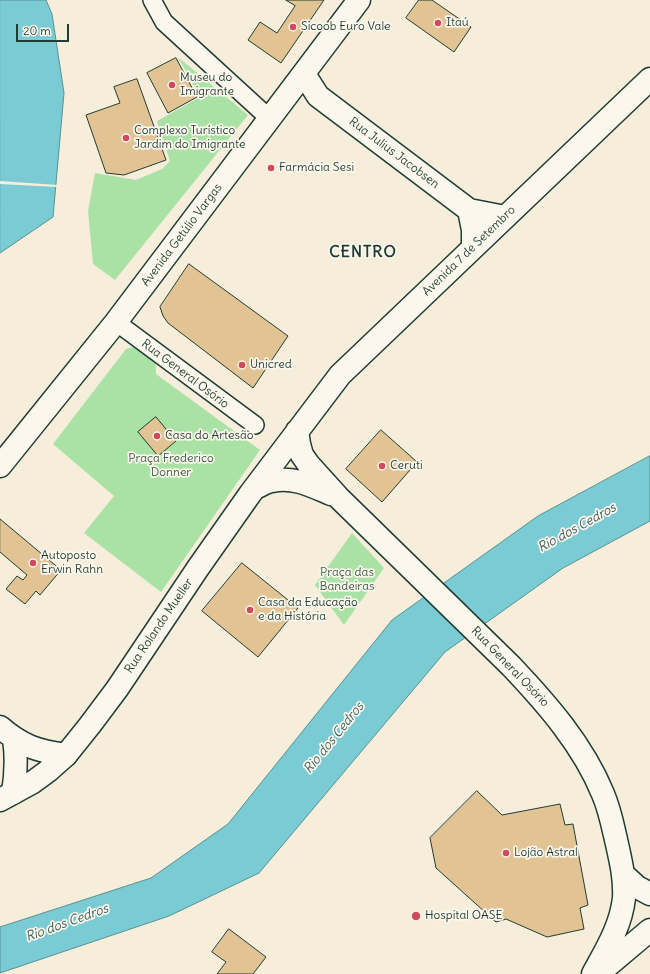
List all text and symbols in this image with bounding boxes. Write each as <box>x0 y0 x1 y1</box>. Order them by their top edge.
scale bar <box>18 16 71 42</box>
place label: Itaú <box>446 16 469 30</box>
marker: Itaú <box>433 18 443 28</box>
place label: Sicoob Euro Vale <box>301 20 391 34</box>
marker: Sicoob Euro Vale <box>288 22 298 32</box>
text: 20 m <box>23 23 51 38</box>
place label: Museu do Imigrante <box>180 71 234 99</box>
marker: Museu do Imigrante <box>167 80 177 90</box>
street label: Rua Julius Jacobsen <box>346 114 442 192</box>
place label: Complexo Turístico Jardim do Imigrante <box>134 124 245 152</box>
marker: Complexo Turístico Jardim do Imigrante <box>121 133 131 143</box>
place label: Farmácia Sesi <box>279 161 354 175</box>
marker: Farmácia Sesi <box>266 163 276 173</box>
street label: Avenida Getúlio Vargas <box>139 181 225 289</box>
street label: Avenida 7 de Setembro <box>420 203 518 299</box>
district label: CENTRO <box>329 242 397 262</box>
street label: Rua General Osório <box>138 336 232 412</box>
place label: Unicred <box>250 358 292 372</box>
marker: Unicred <box>237 360 247 370</box>
place label: Casa do Artesão <box>165 429 253 443</box>
marker: Casa do Artesão <box>152 431 162 441</box>
park label: Praça Frederico Donner <box>128 452 214 480</box>
place label: Ceruti <box>390 459 423 473</box>
marker: Ceruti <box>377 461 387 471</box>
water label: Rio dos Cedros <box>535 500 619 556</box>
place label: Autoposto Erwin Rahn <box>41 549 103 577</box>
marker: Autoposto Erwin Rahn <box>28 558 38 568</box>
park label: Praça das Bandeiras <box>320 566 374 594</box>
street label: Rua Rolando Mueller <box>122 576 196 676</box>
place label: Casa da Educação e da História <box>258 596 358 624</box>
marker: Casa da Educação e da História <box>245 605 255 615</box>
street label: Rua General Osório <box>468 624 552 710</box>
water label: Rio dos Cedros <box>301 699 367 777</box>
place label: Lojão Astral <box>514 846 578 860</box>
marker: Lojão Astral <box>501 848 511 858</box>
water label: Rio dos Cedros <box>24 901 110 945</box>
place label: Hospital OASE <box>425 909 503 923</box>
marker: Hospital OASE <box>410 910 422 922</box>

